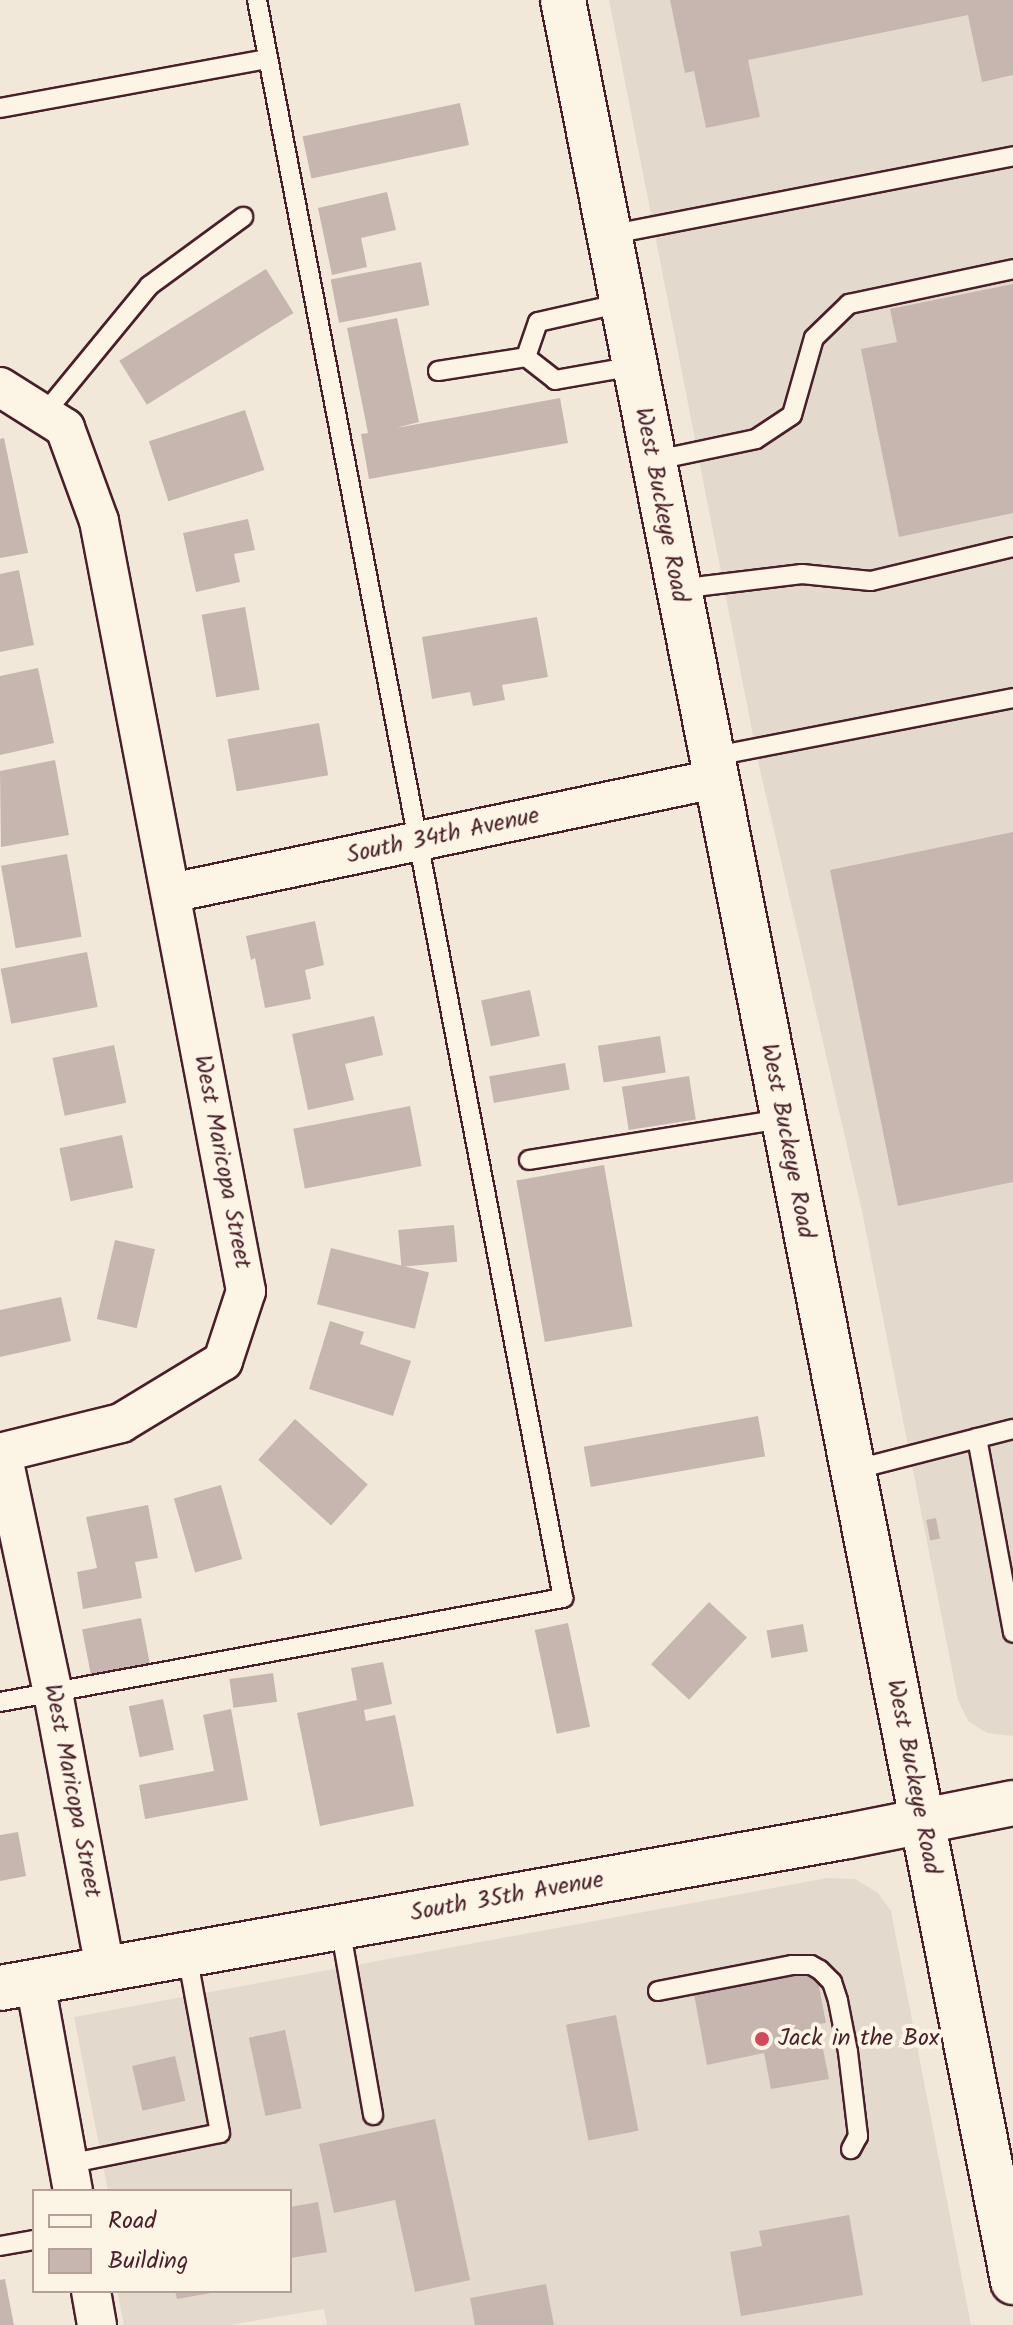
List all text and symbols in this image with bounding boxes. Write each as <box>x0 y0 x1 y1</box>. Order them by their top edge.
street label: West Buckeye Road <box>628 405 694 605</box>
street label: South 34th Avenue <box>344 802 542 870</box>
street label: West Buckeye Road <box>754 1041 820 1241</box>
street label: West Maricopa Street <box>187 1053 257 1271</box>
street label: West Buckeye Road <box>880 1677 946 1877</box>
street label: West Maricopa Street <box>37 1682 107 1900</box>
street label: South 35th Avenue <box>408 1866 606 1928</box>
place label: Jack in the Box <box>778 2025 939 2053</box>
marker: Jack in the Box <box>753 2030 771 2048</box>
legend <box>32 2189 292 2293</box>
text: Road <box>108 2202 156 2241</box>
text: Building <box>108 2242 188 2281</box>

